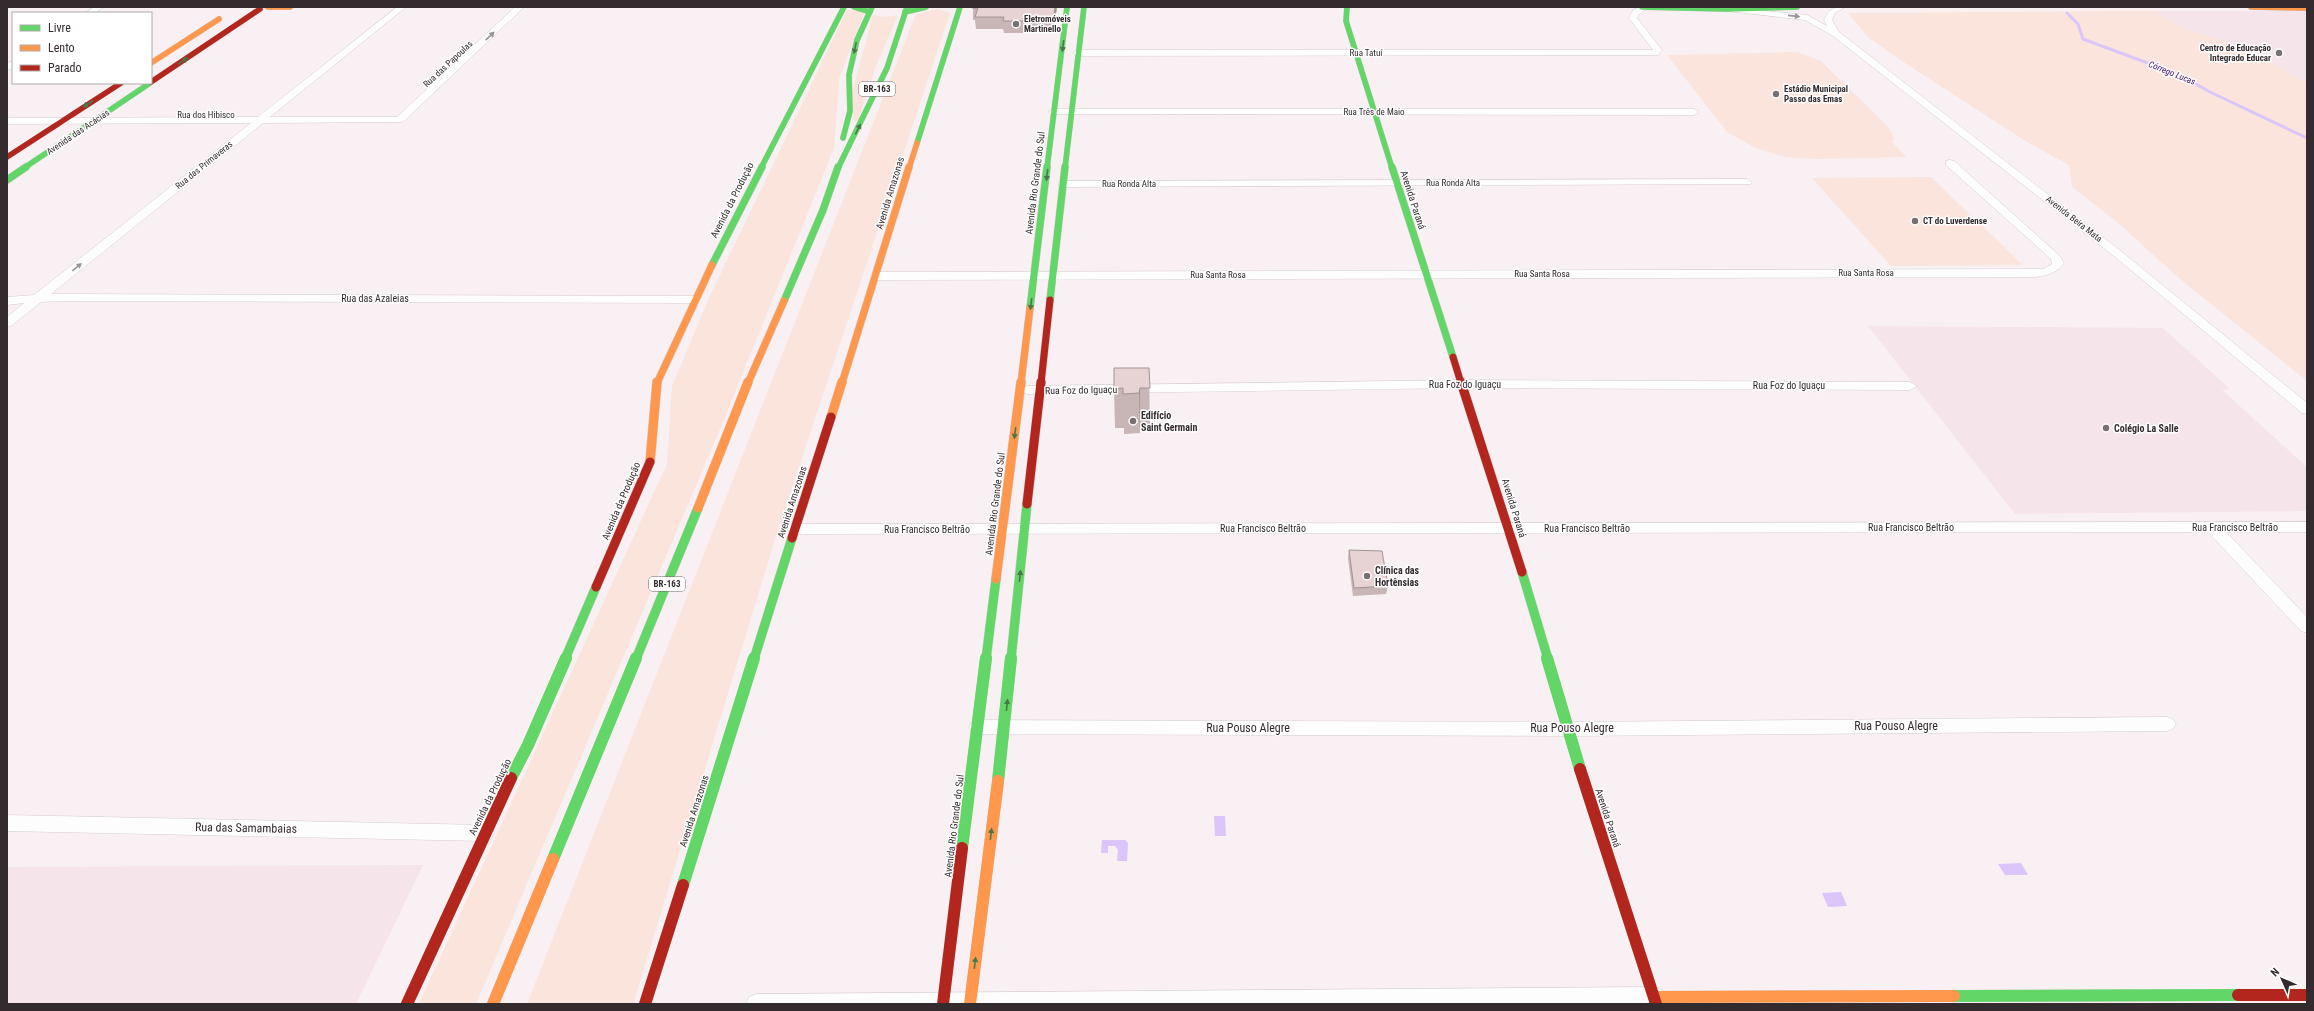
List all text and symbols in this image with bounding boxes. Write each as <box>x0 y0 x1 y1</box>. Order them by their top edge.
legend <box>12 12 152 84</box>
one-way arrow <box>1788 13 1800 20</box>
place label: Eletromóveis Martinello <box>1024 14 1071 34</box>
marker: Eletromóveis Martinello <box>1011 19 1021 29</box>
text: Livre <box>48 21 71 35</box>
one-way arrow <box>485 32 494 41</box>
street label: Rua das Papoulas <box>421 39 475 89</box>
one-way arrow <box>1059 40 1066 52</box>
text: Lento <box>48 41 75 55</box>
one-way arrow <box>852 42 858 54</box>
place label: Centro de Educação Integrado Educar <box>2200 43 2272 63</box>
street label: Rua Tatuí <box>1350 48 1383 58</box>
marker: Centro de Educação Integrado Educar <box>2274 48 2284 58</box>
one-way arrow <box>178 57 189 64</box>
water label: Córrego Lucas <box>2147 59 2197 87</box>
text: Parado <box>48 61 81 75</box>
road number: BR-163 <box>859 82 895 96</box>
place label: Estádio Municipal Passo das Emas <box>1784 84 1848 104</box>
marker: Estádio Municipal Passo das Emas <box>1771 89 1781 99</box>
one-way arrow <box>83 100 93 108</box>
street label: Avenida das Acácias <box>45 107 111 157</box>
street label: Rua Três de Maio <box>1343 107 1405 117</box>
street label: Rua dos Hibisco <box>177 110 235 120</box>
one-way arrow <box>855 123 861 134</box>
street label: Avenida Rio Grande do Sul <box>1023 131 1047 235</box>
street label: Rua das Primaveras <box>174 139 234 191</box>
street label: Avenida Amazonas <box>874 155 906 231</box>
street label: Avenida da Produção <box>708 160 756 240</box>
one-way arrow <box>1044 169 1050 181</box>
street label: Avenida Paraná <box>1398 169 1428 231</box>
street label: Rua Ronda Alta <box>1426 178 1480 188</box>
street label: Rua Ronda Alta <box>1102 179 1156 189</box>
street label: Avenida Beira Mata <box>2044 194 2104 244</box>
marker: CT do Luverdense <box>1910 216 1920 226</box>
place label: CT do Luverdense <box>1923 216 1988 226</box>
one-way arrow <box>71 263 82 271</box>
street label: Rua Santa Rosa <box>1838 268 1894 278</box>
street label: Rua Santa Rosa <box>1514 269 1570 279</box>
street label: Rua Santa Rosa <box>1190 270 1246 280</box>
street label: Rua das Azaleias <box>341 293 409 304</box>
one-way arrow <box>1028 298 1034 310</box>
street label: Rua Foz do Iguaçu <box>1429 379 1501 390</box>
street label: Rua Foz do Iguaçu <box>1753 380 1825 391</box>
street label: Rua Foz do Iguaçu <box>1045 384 1117 396</box>
place label: Edifício Saint Germain <box>1141 410 1198 433</box>
marker: Edifício Saint Germain <box>1128 416 1138 426</box>
marker: Colégio La Salle <box>2101 423 2111 433</box>
place label: Colégio La Salle <box>2114 423 2179 434</box>
one-way arrow <box>1012 427 1018 439</box>
street label: Avenida Rio Grande do Sul <box>983 452 1007 556</box>
street label: Avenida da Produção <box>600 460 642 542</box>
street label: Avenida Amazonas <box>775 464 809 539</box>
street label: Avenida Paraná <box>1500 477 1528 539</box>
street label: Rua Francisco Beltrão <box>1868 522 1954 533</box>
street label: Rua Francisco Beltrão <box>2192 522 2278 533</box>
street label: Rua Francisco Beltrão <box>1220 523 1306 534</box>
street label: Rua Francisco Beltrão <box>1544 523 1630 534</box>
street label: Rua Francisco Beltrão <box>884 524 970 535</box>
place label: Clínica das Hortênsias <box>1375 565 1420 588</box>
one-way arrow <box>1017 570 1023 582</box>
marker: Clínica das Hortênsias <box>1362 571 1372 581</box>
road number: BR-163 <box>649 577 685 591</box>
one-way arrow <box>1004 699 1010 711</box>
street label: Rua Pouso Alegre <box>1854 719 1938 733</box>
street label: Rua Pouso Alegre <box>1206 721 1290 735</box>
street label: Rua Pouso Alegre <box>1530 721 1614 735</box>
street label: Avenida da Produção <box>467 757 513 837</box>
street label: Avenida Amazonas <box>677 773 711 848</box>
street label: Avenida Rio Grande do Sul <box>942 774 966 878</box>
street label: Avenida Paraná <box>1593 787 1623 849</box>
street label: Rua das Samambaias <box>195 820 297 836</box>
one-way arrow <box>988 828 994 840</box>
one-way arrow <box>972 957 978 969</box>
north arrow <box>2262 959 2302 999</box>
text: N <box>2268 965 2282 979</box>

